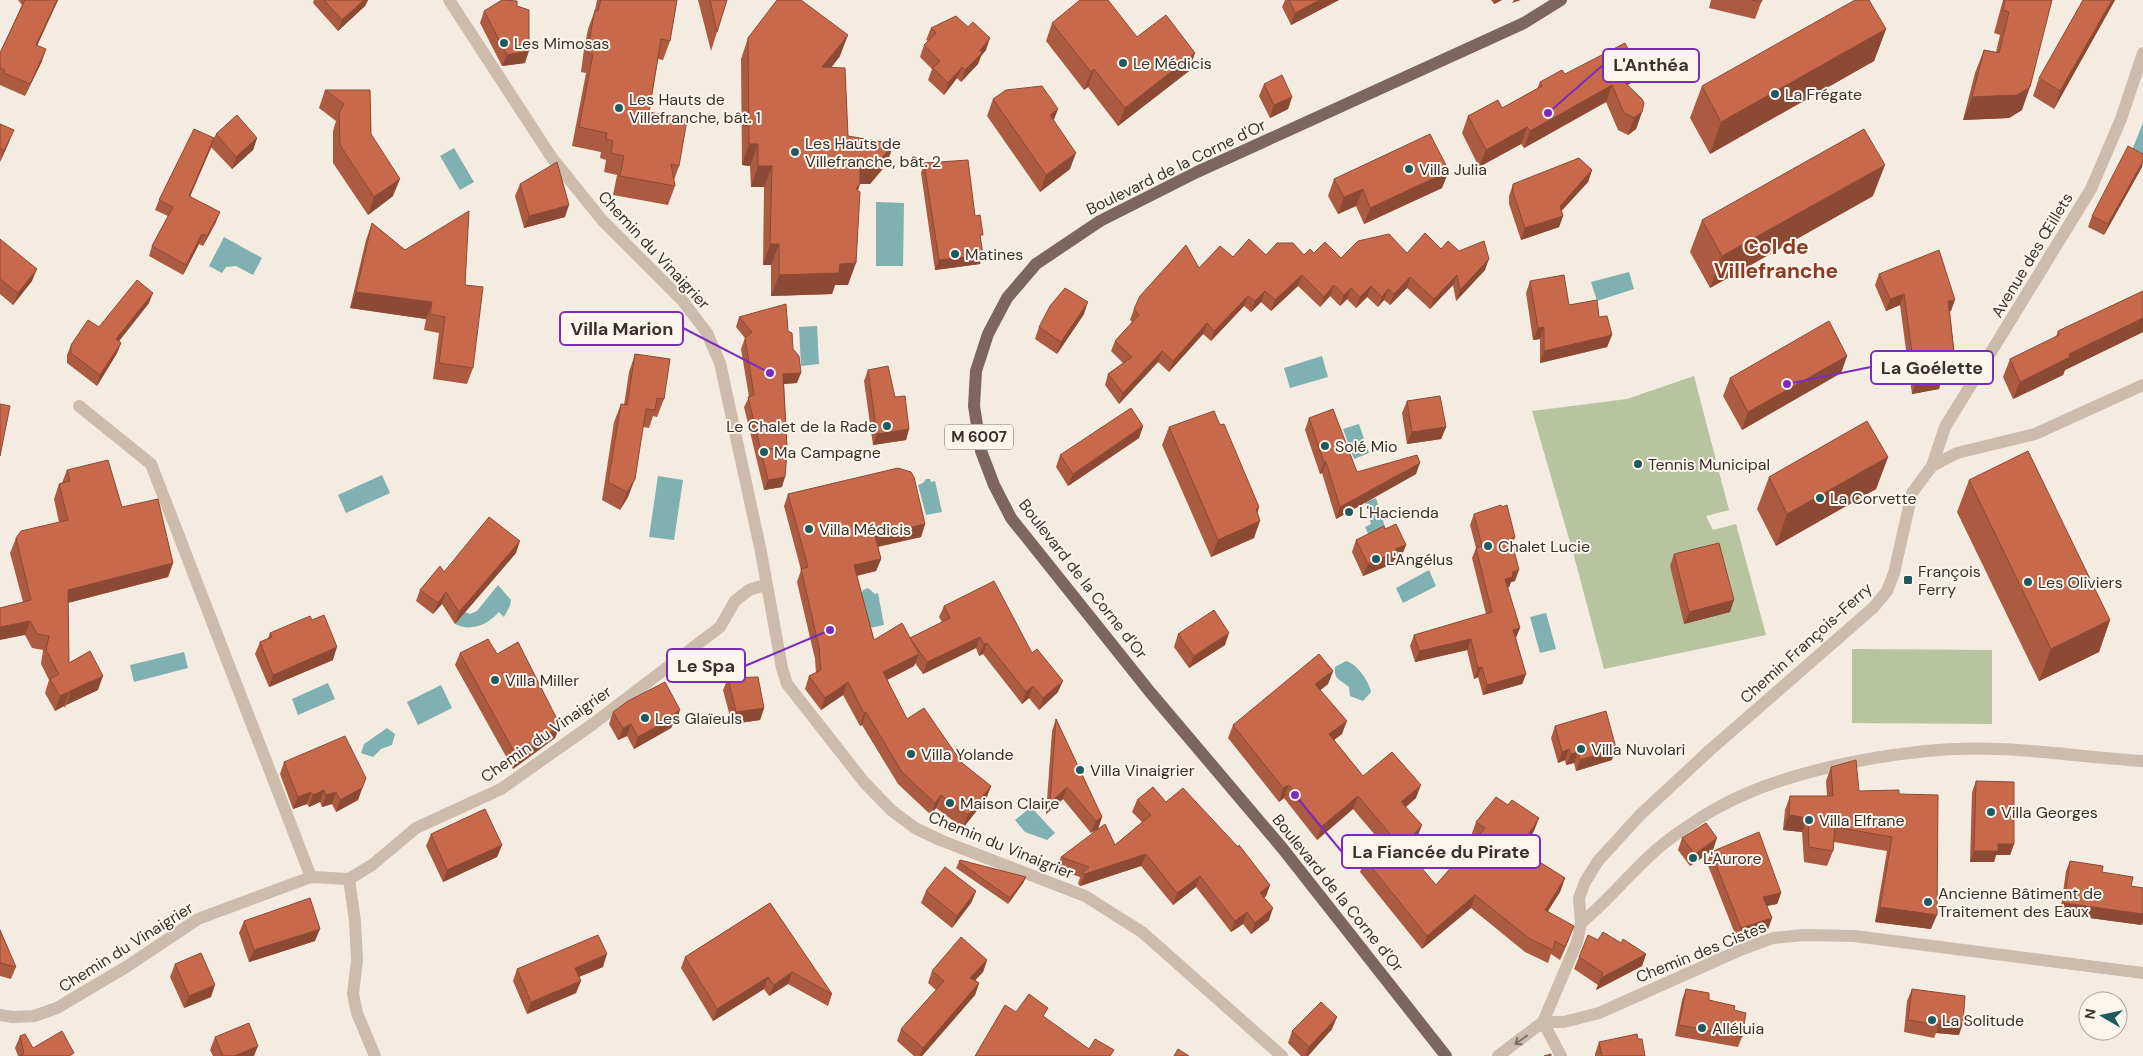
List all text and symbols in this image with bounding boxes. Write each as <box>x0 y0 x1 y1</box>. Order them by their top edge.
place label: Les Mimosas <box>514 33 609 54</box>
marker: Les Mimosas <box>498 37 510 49</box>
callout: L'Anthéa <box>1603 49 1699 82</box>
place label: Le Médicis <box>1133 53 1212 74</box>
text: L'Anthéa <box>1613 53 1689 77</box>
marker: Le Médicis <box>1117 57 1129 69</box>
place label: La Frégate <box>1785 84 1862 105</box>
marker: La Frégate <box>1769 88 1781 100</box>
place label: Les Hauts de Villefranche, bât. 1 <box>629 89 761 128</box>
marker: Les Hauts de Villefranche, bât. 1 <box>613 102 625 114</box>
street label: Boulevard de la Corne d'Or <box>1083 114 1269 220</box>
place label: Les Hauts de Villefranche, bât. 2 <box>805 133 941 172</box>
marker: Les Hauts de Villefranche, bât. 2 <box>789 146 801 158</box>
place label: Villa Julia <box>1419 159 1487 180</box>
marker: Villa Julia <box>1403 163 1415 175</box>
street label: Chemin du Vinaigrier <box>594 186 714 314</box>
street label: Avenue des Œillets <box>1986 189 2078 321</box>
district label: Col de Villefranche <box>1714 233 1838 285</box>
place label: Matines <box>965 244 1023 265</box>
marker: Matines <box>949 248 961 260</box>
callout: Villa Marion <box>560 312 683 345</box>
text: Villa Marion <box>571 317 673 341</box>
callout: La Goélette <box>1871 351 1993 384</box>
text: La Goélette <box>1881 356 1983 380</box>
place label: Le Chalet de la Rade <box>726 416 877 437</box>
marker: Le Chalet de la Rade <box>881 420 893 432</box>
road number: M 6007 <box>945 424 1013 450</box>
place label: Solé Mio <box>1335 436 1397 457</box>
marker: Solé Mio <box>1319 440 1331 452</box>
place label: Ma Campagne <box>774 442 881 463</box>
marker: Ma Campagne <box>758 446 770 458</box>
place label: Tennis Municipal <box>1648 454 1770 475</box>
marker: Tennis Municipal <box>1632 458 1644 470</box>
place label: La Corvette <box>1830 488 1917 509</box>
marker: La Corvette <box>1814 492 1826 504</box>
street label: Boulevard de la Corne d'Or <box>1014 495 1152 663</box>
place label: L'Hacienda <box>1359 502 1439 523</box>
marker: L'Hacienda <box>1343 506 1355 518</box>
place label: Villa Médicis <box>819 519 911 540</box>
marker: Villa Médicis <box>803 523 815 535</box>
place label: Chalet Lucie <box>1498 536 1590 557</box>
marker: Chalet Lucie <box>1482 540 1494 552</box>
place label: L'Angélus <box>1386 549 1453 570</box>
marker: L'Angélus <box>1370 553 1382 565</box>
place label: François Ferry <box>1918 561 1981 600</box>
place label: Les Oliviers <box>2038 572 2123 593</box>
marker: François Ferry <box>1902 574 1914 586</box>
marker: Les Oliviers <box>2022 576 2034 588</box>
street label: Chemin François-Ferry <box>1735 578 1877 708</box>
callout: Le Spa <box>667 649 745 682</box>
text: Le Spa <box>677 654 735 678</box>
place label: Villa Miller <box>505 670 579 691</box>
marker: Villa Miller <box>489 674 501 686</box>
street label: Chemin du Vinaigrier <box>477 681 615 787</box>
place label: Les Glaïeuls <box>655 708 742 729</box>
marker: Les Glaïeuls <box>639 712 651 724</box>
place label: Villa Nuvolari <box>1591 739 1685 760</box>
marker: Villa Nuvolari <box>1575 743 1587 755</box>
place label: Villa Yolande <box>921 744 1014 765</box>
marker: Villa Yolande <box>905 748 917 760</box>
place label: Villa Vinaigrier <box>1090 760 1195 781</box>
marker: Villa Vinaigrier <box>1074 764 1086 776</box>
place label: Maison Claire <box>960 793 1059 814</box>
marker: Maison Claire <box>944 797 956 809</box>
place label: Villa Georges <box>2001 802 2098 823</box>
street label: Chemin du Vinaigrier <box>925 806 1077 884</box>
marker: Villa Georges <box>1985 806 1997 818</box>
street label: Boulevard de la Corne d'Or <box>1268 810 1408 976</box>
place label: Villa Elfrane <box>1819 810 1905 831</box>
marker: Villa Elfrane <box>1803 814 1815 826</box>
callout: La Fiancée du Pirate <box>1342 835 1540 868</box>
text: La Fiancée du Pirate <box>1352 840 1530 864</box>
place label: L'Aurore <box>1703 848 1761 869</box>
marker: L'Aurore <box>1687 852 1699 864</box>
place label: Ancienne Bâtiment de Traitement des Eaux <box>1938 883 2102 922</box>
marker: Ancienne Bâtiment de Traitement des Eaux <box>1922 896 1934 908</box>
street label: Chemin du Vinaigrier <box>55 897 197 997</box>
street label: Chemin des Cistes <box>1633 916 1769 988</box>
north arrow <box>2078 991 2128 1041</box>
text: N <box>2080 1008 2100 1020</box>
place label: La Solitude <box>1942 1010 2024 1031</box>
marker: La Solitude <box>1926 1014 1938 1026</box>
place label: Alléluia <box>1712 1018 1764 1039</box>
marker: Alléluia <box>1696 1022 1708 1034</box>
one-way arrow <box>1514 1035 1528 1045</box>

